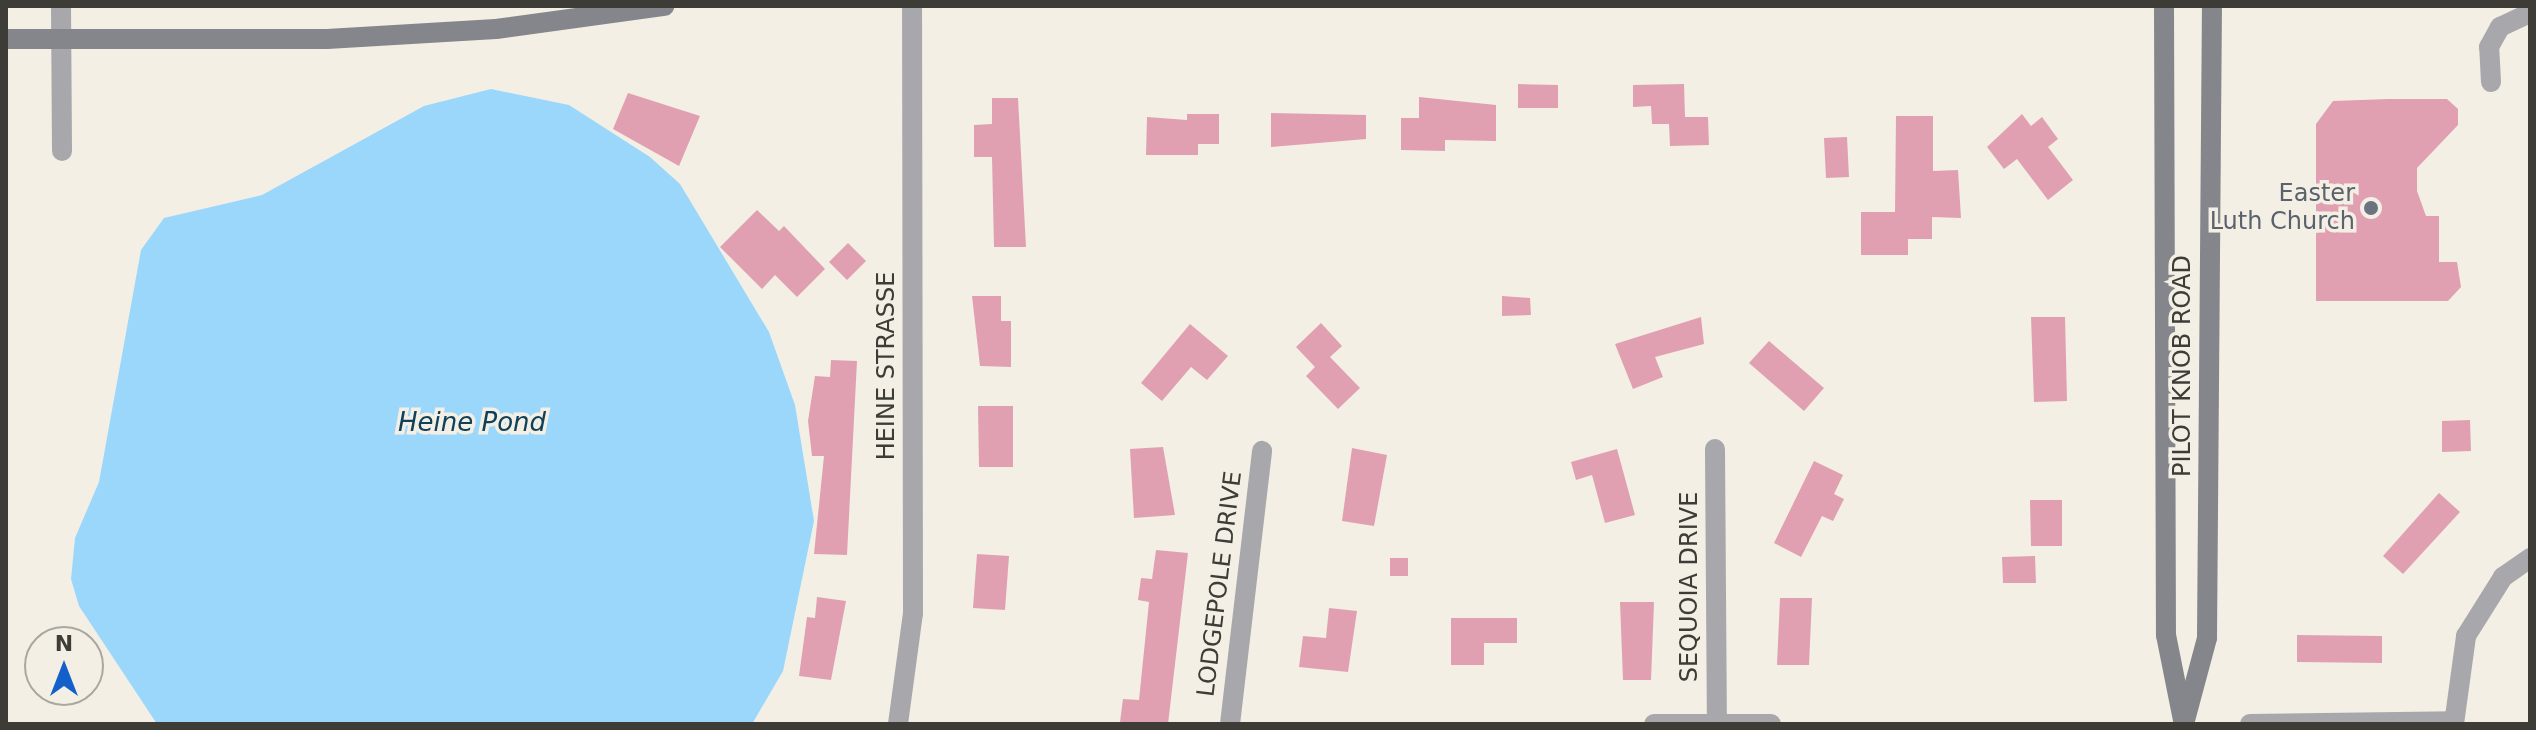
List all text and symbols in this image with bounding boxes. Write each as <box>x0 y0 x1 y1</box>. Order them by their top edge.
place label: Easter Luth Church <box>2210 180 2355 236</box>
marker: Easter Luth Church <box>2362 199 2380 217</box>
street label: PILOT KNOB ROAD <box>2169 255 2197 477</box>
street label: HEINE STRASSE <box>873 272 901 460</box>
water label: Heine Pond <box>398 407 546 439</box>
street label: LODGEPOLE DRIVE <box>1192 470 1248 698</box>
street label: SEQUOIA DRIVE <box>1676 492 1704 682</box>
north arrow <box>24 626 104 706</box>
text: N <box>55 631 73 656</box>

